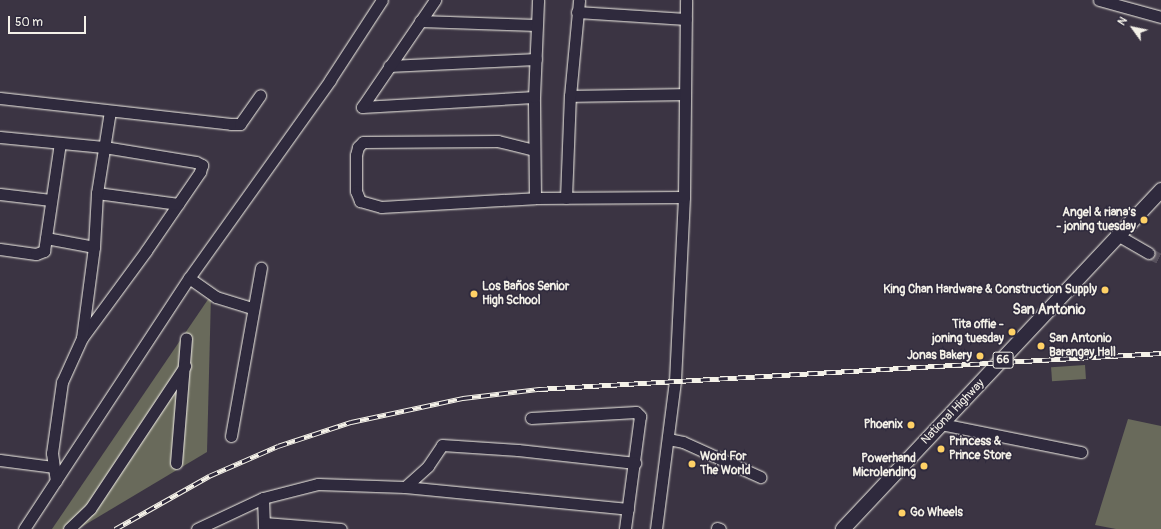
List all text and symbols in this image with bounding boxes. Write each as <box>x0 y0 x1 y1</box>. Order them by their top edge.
scale bar <box>10 8 88 34</box>
north arrow <box>1113 8 1153 48</box>
text: 50 m <box>15 15 43 30</box>
text: N <box>1115 15 1130 28</box>
place label: Angel & riana's - joning tuesday <box>1056 206 1136 234</box>
marker: Angel & riana's - joning tuesday <box>1139 215 1149 225</box>
place label: Los Baños Senior High School <box>482 280 569 308</box>
place label: King Chan Hardware & Construction Supply <box>883 283 1097 297</box>
marker: King Chan Hardware & Construction Supply <box>1100 285 1110 295</box>
marker: Los Baños Senior High School <box>469 289 479 299</box>
district label: San Antonio <box>1012 302 1086 318</box>
place label: Tita offie - joning tuesday <box>932 318 1004 346</box>
marker: Tita offie - joning tuesday <box>1007 327 1017 337</box>
place label: San Antonio Barangay Hall <box>1049 332 1116 360</box>
marker: San Antonio Barangay Hall <box>1036 341 1046 351</box>
place label: Jonas Bakery <box>907 349 972 363</box>
marker: Jonas Bakery <box>975 351 985 361</box>
road number: 66 <box>992 351 1014 369</box>
street label: National Highway <box>918 377 988 447</box>
place label: Phoenix <box>864 418 903 432</box>
marker: Phoenix <box>906 420 916 430</box>
place label: Princess & Prince Store <box>949 435 1011 463</box>
marker: Princess & Prince Store <box>936 444 946 454</box>
place label: Word For The World <box>700 450 751 478</box>
place label: Powerhand Microlending <box>853 452 916 480</box>
marker: Word For The World <box>687 459 697 469</box>
marker: Powerhand Microlending <box>919 461 929 471</box>
place label: Go Wheels <box>910 506 963 520</box>
marker: Go Wheels <box>897 508 907 518</box>

